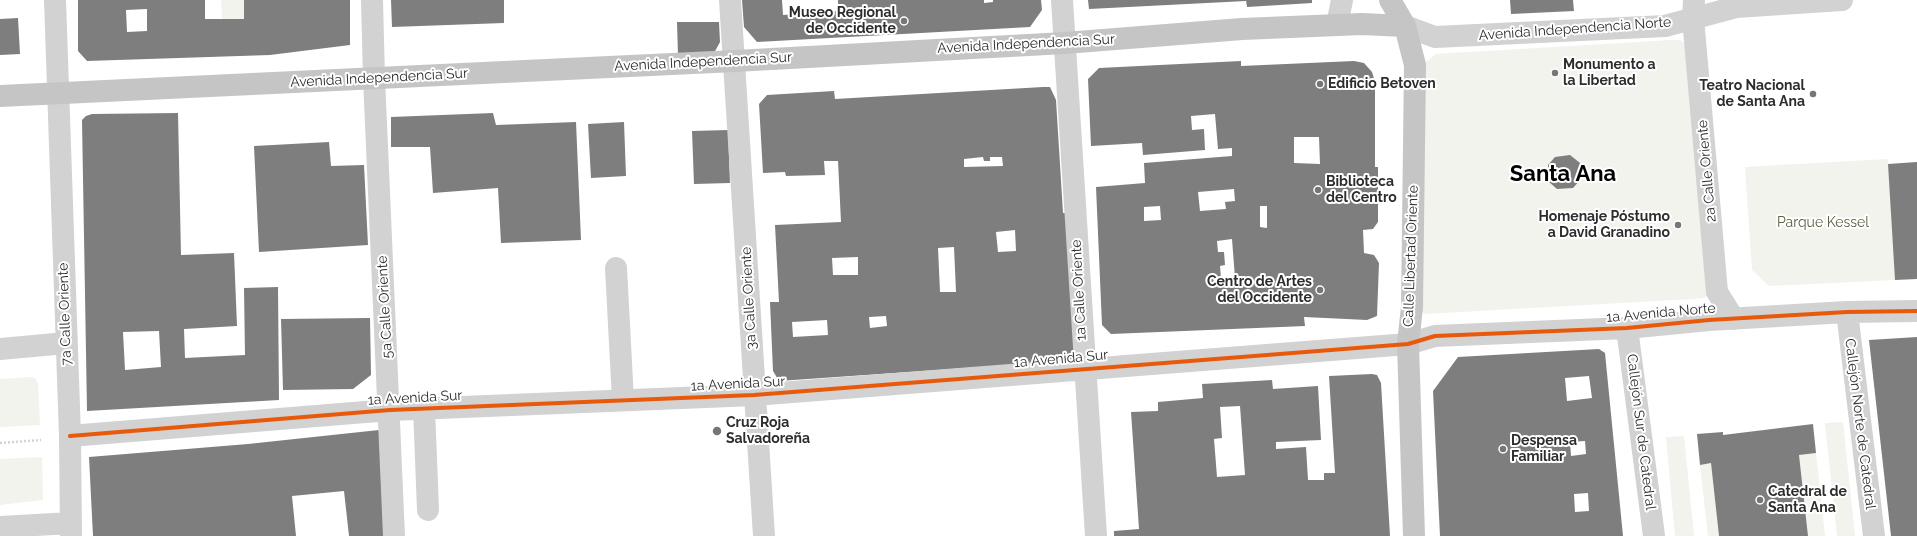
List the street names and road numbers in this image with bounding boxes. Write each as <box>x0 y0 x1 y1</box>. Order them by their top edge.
street label: Avenida Independencia Norte <box>1478 14 1672 44</box>
street label: Avenida Independencia Sur <box>937 31 1115 57</box>
street label: Avenida Independencia Sur <box>614 49 792 75</box>
street label: Avenida Independencia Sur <box>290 65 468 91</box>
street label: 2a Calle Oriente <box>1694 119 1720 223</box>
street label: Calle Libertad Oriente <box>1400 185 1422 327</box>
street label: 1a Calle Oriente <box>1068 239 1090 341</box>
street label: 3a Calle Oriente <box>738 246 760 350</box>
street label: 5a Calle Oriente <box>374 255 396 359</box>
street label: 7a Calle Oriente <box>55 262 75 366</box>
street label: 1a Avenida Norte <box>1606 300 1716 326</box>
street label: Callejón Norte de Catedral <box>1841 338 1879 510</box>
street label: 1a Avenida Sur <box>1013 347 1109 371</box>
street label: Callejón Sur de Catedral <box>1623 353 1659 511</box>
street label: 1a Avenida Sur <box>690 373 786 395</box>
street label: 1a Avenida Sur <box>367 387 463 409</box>

